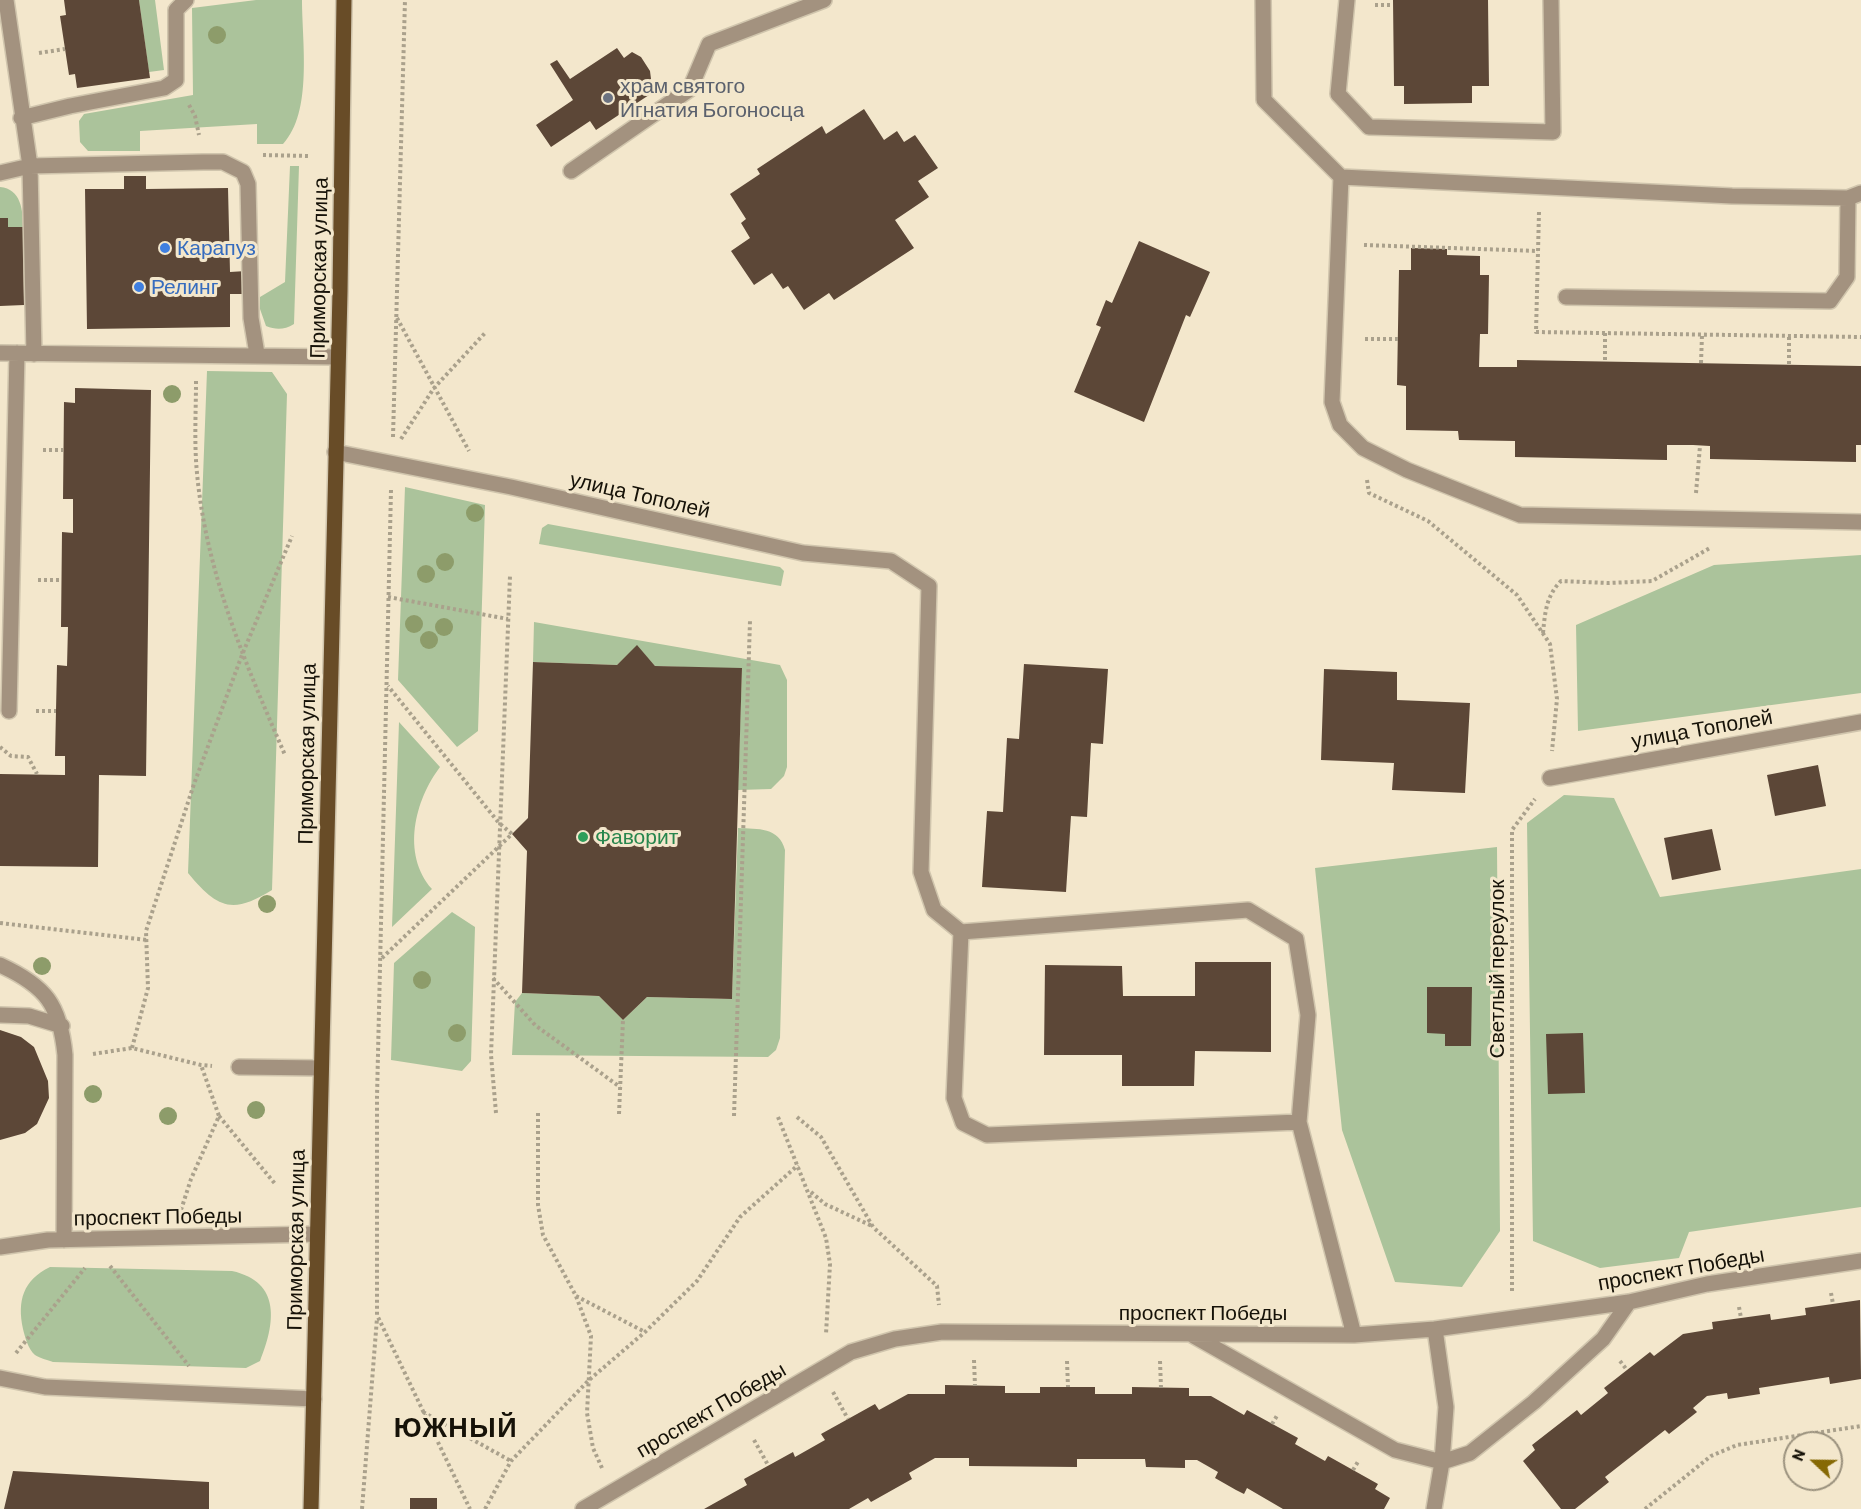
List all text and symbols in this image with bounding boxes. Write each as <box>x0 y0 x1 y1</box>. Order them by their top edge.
place label: храм святого Игнатия Богоносца <box>620 73 804 123</box>
marker: храм святого Игнатия Богоносца <box>601 91 615 105</box>
street label: Приморская улица <box>305 177 333 359</box>
place label: Карапуз <box>177 235 256 261</box>
marker: Карапуз <box>158 241 172 255</box>
place label: Релинг <box>151 274 218 300</box>
marker: Релинг <box>132 280 146 294</box>
street label: улица Тополей <box>567 467 713 523</box>
street label: Приморская улица <box>293 663 321 845</box>
street label: улица Тополей <box>1629 704 1775 754</box>
place label: Фаворит <box>595 824 678 850</box>
marker: Фаворит <box>576 830 590 844</box>
street label: Светлый переулок <box>1484 879 1510 1059</box>
street label: Приморская улица <box>282 1149 310 1331</box>
street label: проспект Победы <box>73 1203 243 1231</box>
street label: проспект Победы <box>1596 1242 1766 1296</box>
street label: проспект Победы <box>1119 1300 1287 1326</box>
street label: проспект Победы <box>632 1357 790 1463</box>
district label: ЮЖНЫЙ <box>394 1412 518 1444</box>
north arrow <box>1783 1431 1843 1491</box>
text: N <box>1787 1446 1808 1463</box>

